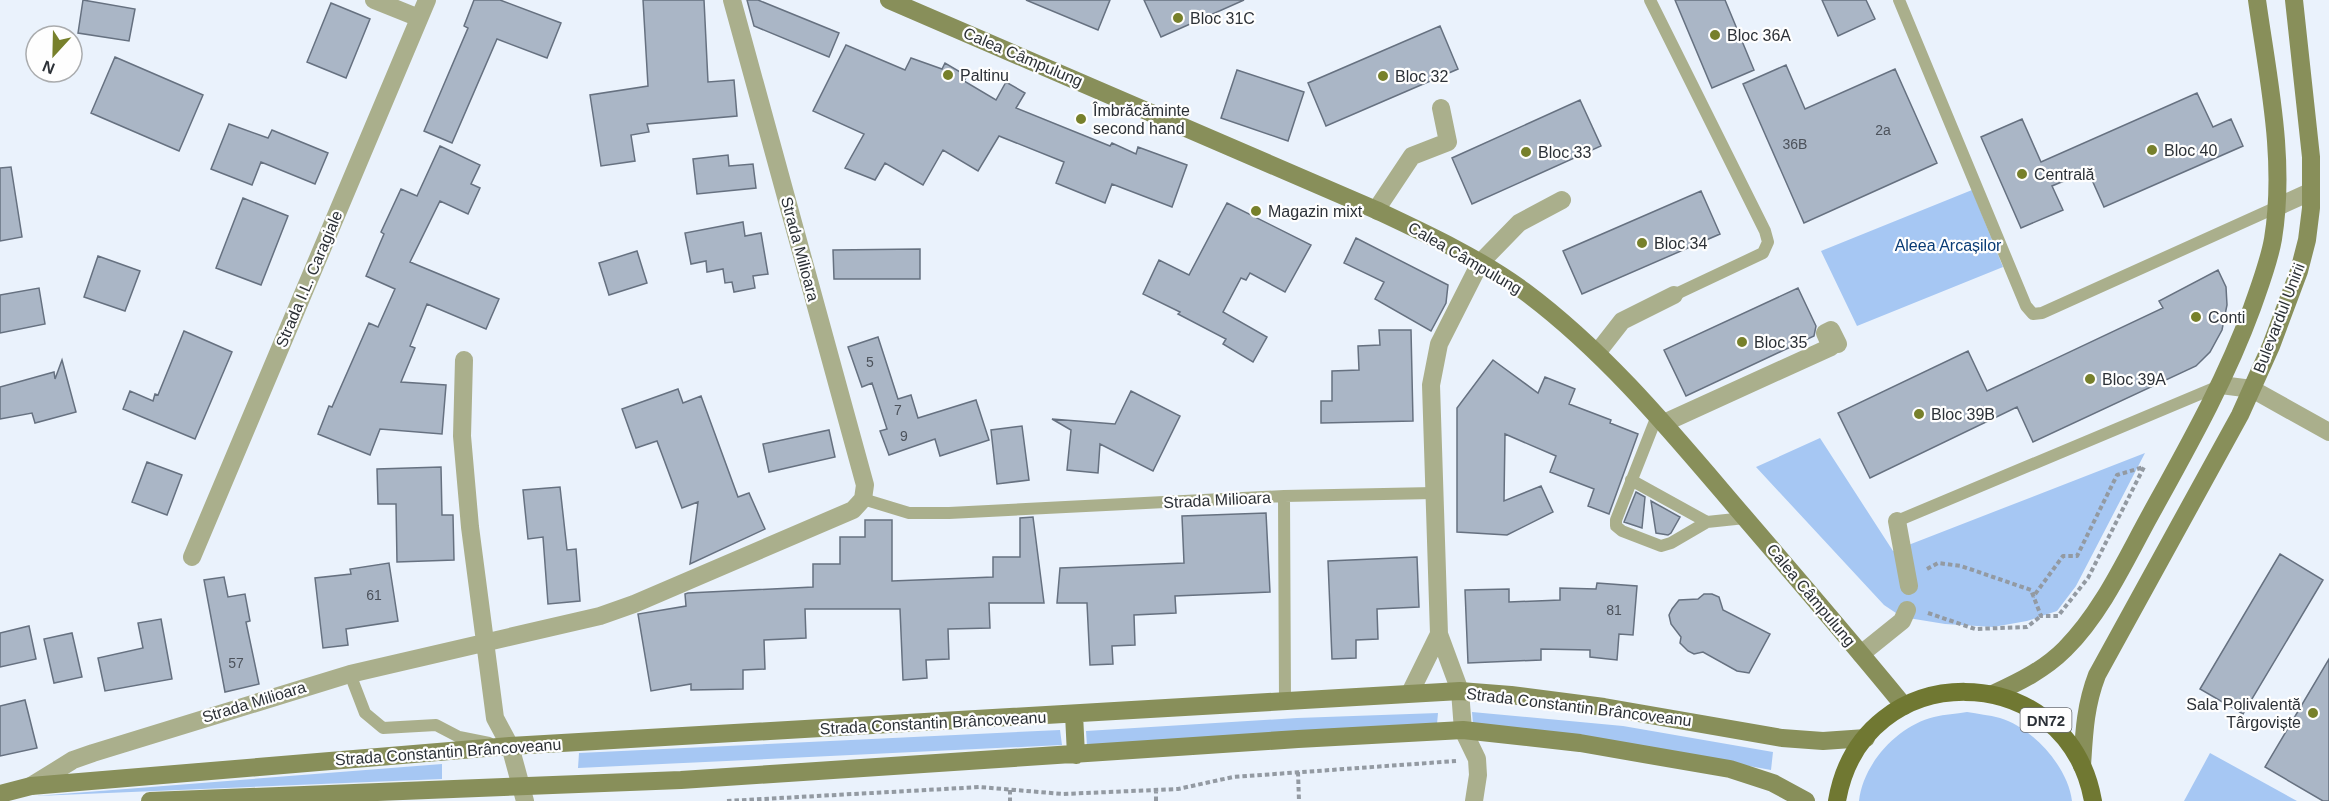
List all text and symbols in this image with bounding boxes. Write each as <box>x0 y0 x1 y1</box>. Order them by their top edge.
place label: Bloc 31C <box>1190 10 1255 27</box>
marker: Bloc 31C <box>1171 11 1185 25</box>
north arrow <box>24 24 84 84</box>
street label: Calea Câmpulung <box>961 24 1085 90</box>
place label: Bloc 36A <box>1727 27 1791 44</box>
marker: Bloc 36A <box>1708 28 1722 42</box>
text: N <box>40 57 57 77</box>
place label: Paltinu <box>960 67 1009 84</box>
marker: Paltinu <box>941 68 955 82</box>
place label: Bloc 32 <box>1395 68 1448 85</box>
marker: Bloc 32 <box>1376 69 1390 83</box>
place label: Îmbrăcăminte second hand <box>1092 101 1190 137</box>
marker: Îmbrăcăminte second hand <box>1074 112 1088 126</box>
house number: 2a <box>1875 122 1891 138</box>
house number: 36B <box>1783 136 1807 152</box>
place label: Bloc 40 <box>2164 142 2217 159</box>
marker: Bloc 40 <box>2145 143 2159 157</box>
place label: Bloc 33 <box>1538 144 1591 161</box>
marker: Bloc 33 <box>1519 145 1533 159</box>
place label: Centrală <box>2034 166 2095 183</box>
marker: Centrală <box>2015 167 2029 181</box>
street label: Strada Milioara <box>778 195 822 303</box>
place label: Magazin mixt <box>1268 203 1363 220</box>
marker: Magazin mixt <box>1249 204 1263 218</box>
street label: Strada I.L. Caragiale <box>273 208 346 350</box>
street label: Calea Câmpulung <box>1405 219 1525 297</box>
place label: Bloc 34 <box>1654 235 1707 252</box>
marker: Bloc 34 <box>1635 236 1649 250</box>
park label: Aleea Arcașilor <box>1895 237 2002 254</box>
street label: Bulevardul Unirii <box>2250 261 2308 375</box>
place label: Conti <box>2208 309 2245 326</box>
marker: Conti <box>2189 310 2203 324</box>
place label: Bloc 35 <box>1754 334 1807 351</box>
marker: Bloc 35 <box>1735 335 1749 349</box>
house number: 5 <box>866 354 874 370</box>
place label: Bloc 39A <box>2102 371 2166 388</box>
marker: Bloc 39A <box>2083 372 2097 386</box>
house number: 7 <box>894 402 902 418</box>
place label: Bloc 39B <box>1931 406 1995 423</box>
marker: Bloc 39B <box>1912 407 1926 421</box>
house number: 9 <box>900 428 908 444</box>
street label: Strada Milioara <box>1163 489 1271 511</box>
street label: Calea Câmpulung <box>1763 540 1859 650</box>
house number: 61 <box>366 587 382 603</box>
house number: 81 <box>1606 602 1622 618</box>
house number: 57 <box>228 655 244 671</box>
street label: Strada Milioara <box>200 678 308 726</box>
street label: Strada Constantin Brâncoveanu <box>1465 685 1693 729</box>
place label: Sala Polivalentă Târgoviște <box>2186 696 2301 731</box>
marker: Sala Polivalentă Târgoviște <box>2306 706 2320 720</box>
road number: DN72 <box>2020 708 2072 732</box>
street label: Strada Constantin Brâncoveanu <box>819 709 1047 737</box>
street label: Strada Constantin Brâncoveanu <box>334 736 562 768</box>

